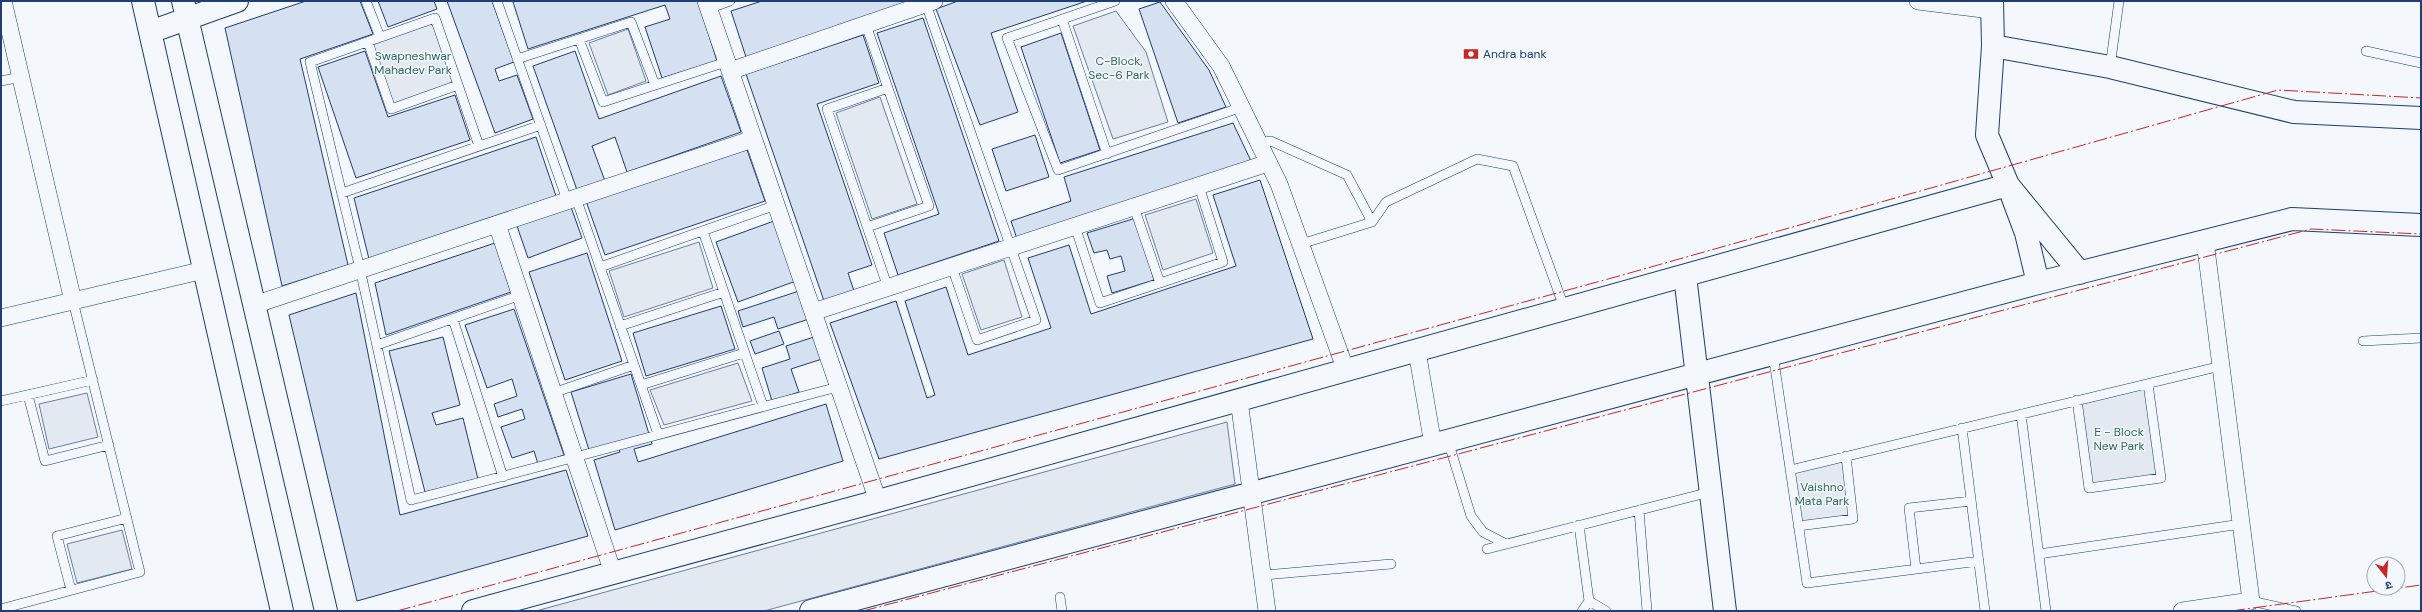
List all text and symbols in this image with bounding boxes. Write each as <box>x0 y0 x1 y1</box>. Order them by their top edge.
bank icon: Andra bank <box>1462 45 1480 63</box>
place label: Andra bank <box>1483 46 1547 62</box>
park label: Swapneshwar Mahadev Park <box>374 48 452 78</box>
park label: C-Block, Sec-6 Park <box>1088 53 1150 83</box>
park label: E - Block New Park <box>2094 424 2144 454</box>
park label: Vaishno Mata Park <box>1795 479 1849 509</box>
north arrow <box>2366 556 2406 596</box>
text: उ <box>2383 578 2394 593</box>

